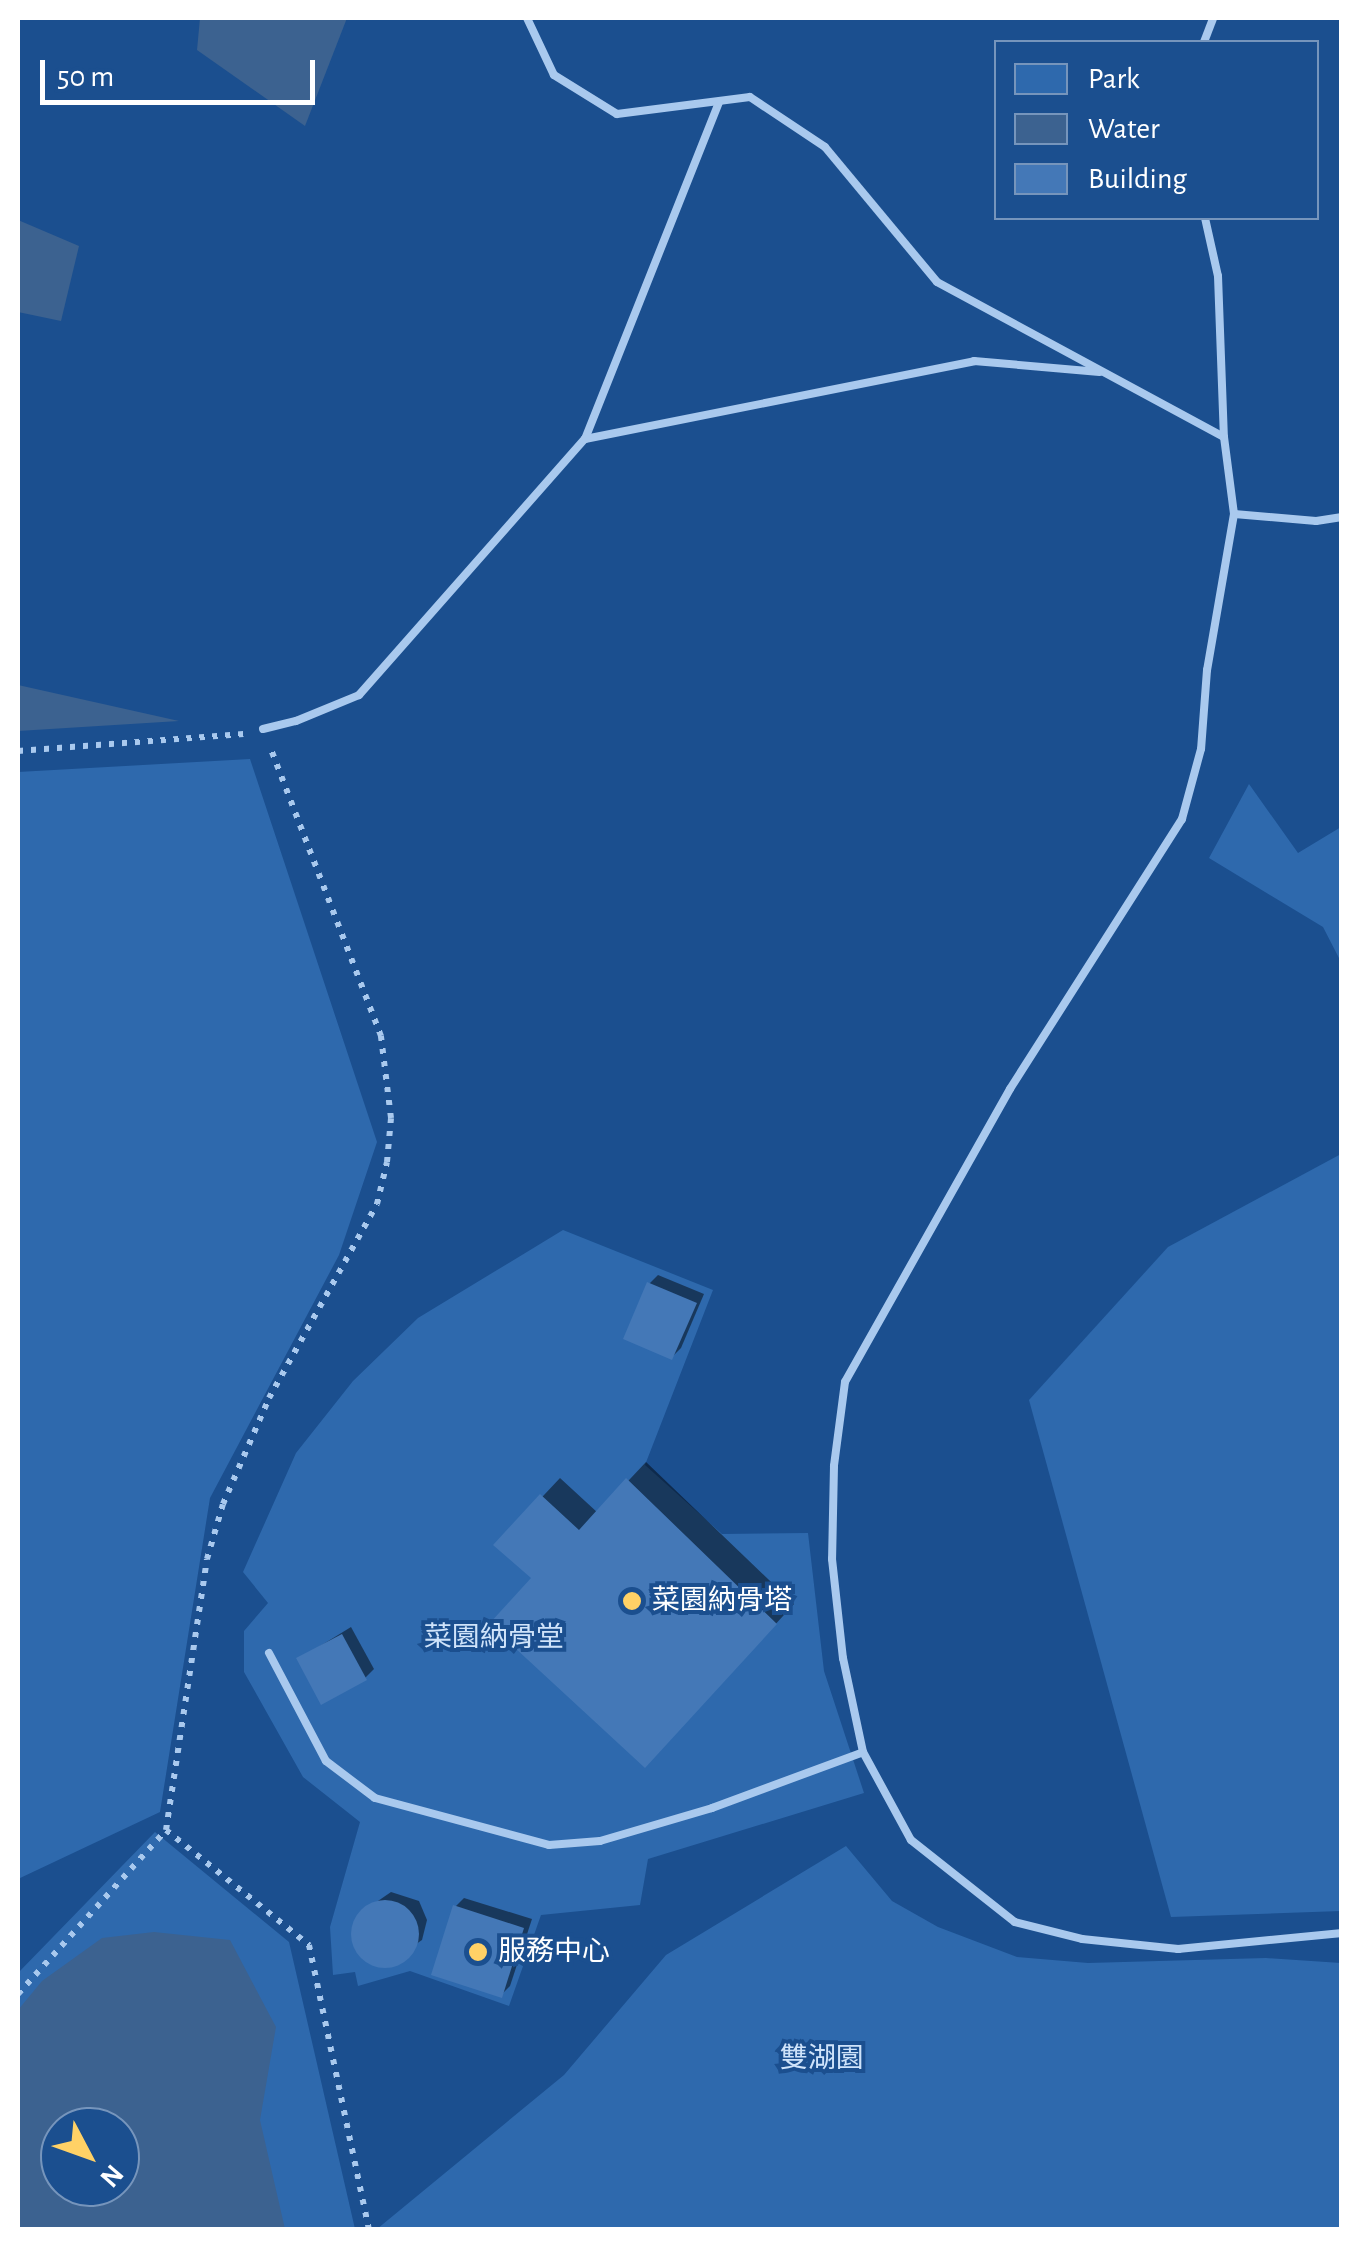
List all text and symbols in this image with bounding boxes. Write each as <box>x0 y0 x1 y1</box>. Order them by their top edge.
scale bar <box>45 40 320 102</box>
legend <box>994 40 1319 220</box>
text: 50 m <box>57 62 114 92</box>
text: Park <box>1088 64 1140 94</box>
text: Water <box>1088 114 1160 144</box>
text: Building <box>1088 164 1187 194</box>
place label: 菜園納骨塔 <box>652 1584 792 1618</box>
marker: 菜園納骨塔 <box>621 1590 643 1612</box>
park label: 菜園納骨堂 <box>424 1621 564 1655</box>
place label: 服務中心 <box>498 1935 610 1969</box>
marker: 服務中心 <box>467 1941 489 1963</box>
park label: 雙湖園 <box>780 2042 864 2076</box>
north arrow <box>40 2107 140 2207</box>
text: N <box>94 2159 128 2192</box>

